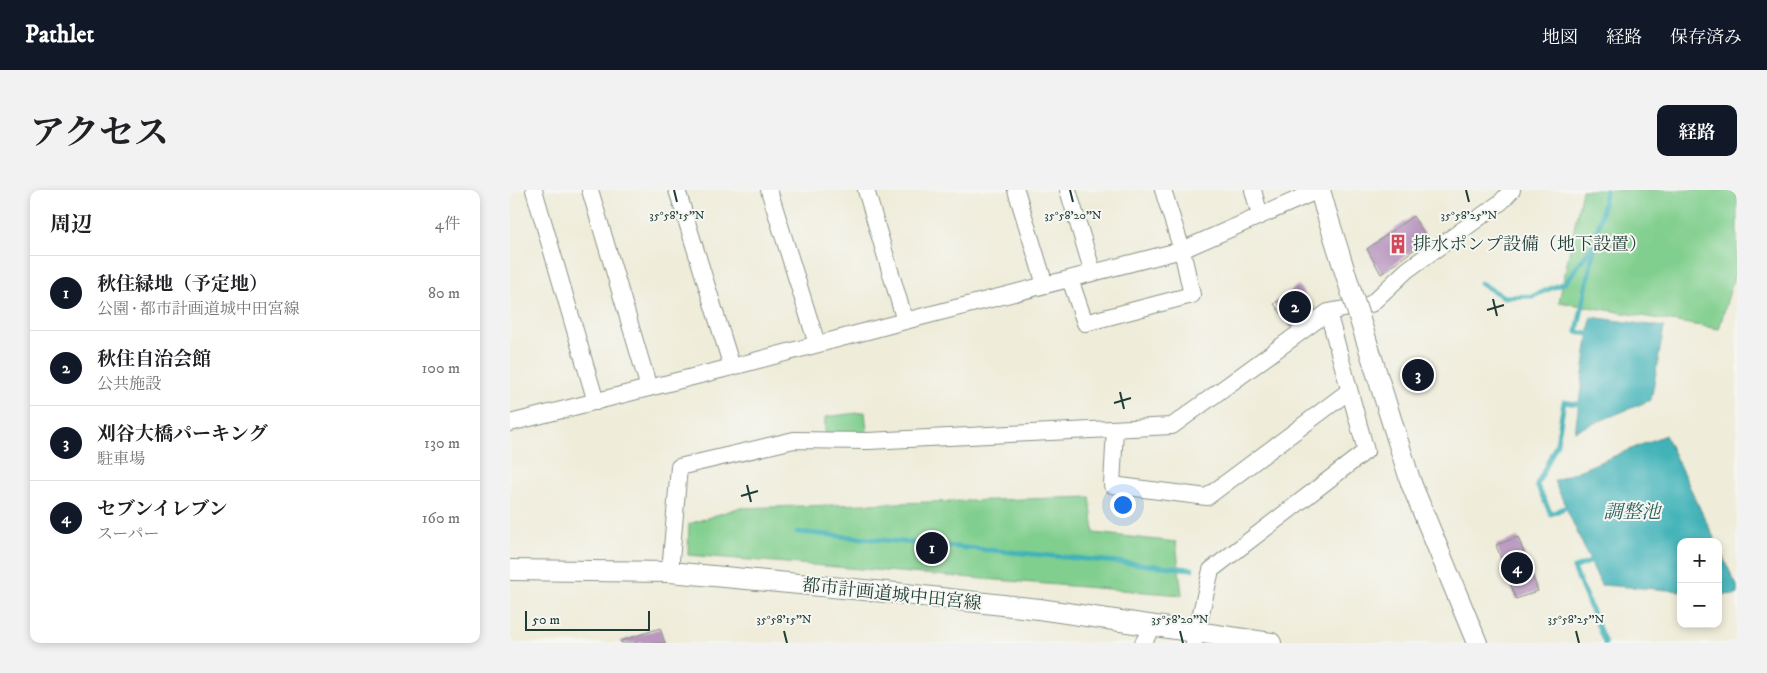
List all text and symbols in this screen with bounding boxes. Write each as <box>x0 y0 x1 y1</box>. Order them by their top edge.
text: Pathlet <box>25 20 94 50</box>
text: 地図 <box>1542 27 1578 49</box>
text: 経路 <box>1606 27 1642 49</box>
text: 保存済み <box>1670 27 1742 49</box>
button: 経路 <box>1657 105 1737 156</box>
text: アクセス <box>30 112 169 156</box>
text: 35°58'15"N <box>649 208 705 223</box>
text: 35°58'20"N <box>1044 208 1102 223</box>
text: 35°58'25"N <box>1441 208 1498 223</box>
text: 周辺 <box>50 212 92 238</box>
text: 4件 <box>435 214 460 234</box>
building icon: 排水ポンプ設備（地下設置） <box>1387 233 1409 255</box>
place label: 排水ポンプ設備（地下設置） <box>1413 234 1647 256</box>
text: 秋住緑地（予定地） <box>97 273 268 296</box>
text: 1 <box>63 283 69 303</box>
text: 80 m <box>428 283 460 303</box>
pin: 2 <box>1279 288 1311 326</box>
text: 公園 · 都市計画道城中田宮線 <box>97 299 300 319</box>
text: 秋住自治会館 <box>97 348 211 371</box>
pin: 3 <box>1402 356 1434 394</box>
text: 2 <box>62 358 70 378</box>
text: 100 m <box>422 358 460 378</box>
text: 公共施設 <box>97 374 161 394</box>
text: 刈谷大橋パーキング <box>97 423 267 446</box>
text: 3 <box>63 433 69 453</box>
text: 130 m <box>424 433 460 453</box>
text: 駐車場 <box>97 449 145 469</box>
your location <box>1110 492 1136 518</box>
text: セブンイレブン <box>97 498 228 521</box>
water label: 調整池 <box>1603 501 1662 524</box>
text: 4 <box>61 508 71 528</box>
text: 160 m <box>422 508 460 528</box>
text: スーパー <box>97 524 159 544</box>
pin: 1 <box>916 529 948 567</box>
map controls <box>1677 538 1722 628</box>
button: + <box>1677 538 1722 583</box>
pin: 4 <box>1501 549 1533 587</box>
street label: 都市計画道城中田宮線 <box>801 575 983 615</box>
button: − <box>1677 583 1722 628</box>
scale bar <box>525 608 650 631</box>
text: 50 m <box>532 611 560 629</box>
text: 35°58'15"N <box>756 612 812 627</box>
text: 35°58'20"N <box>1151 612 1209 627</box>
text: 35°58'25"N <box>1548 612 1605 627</box>

